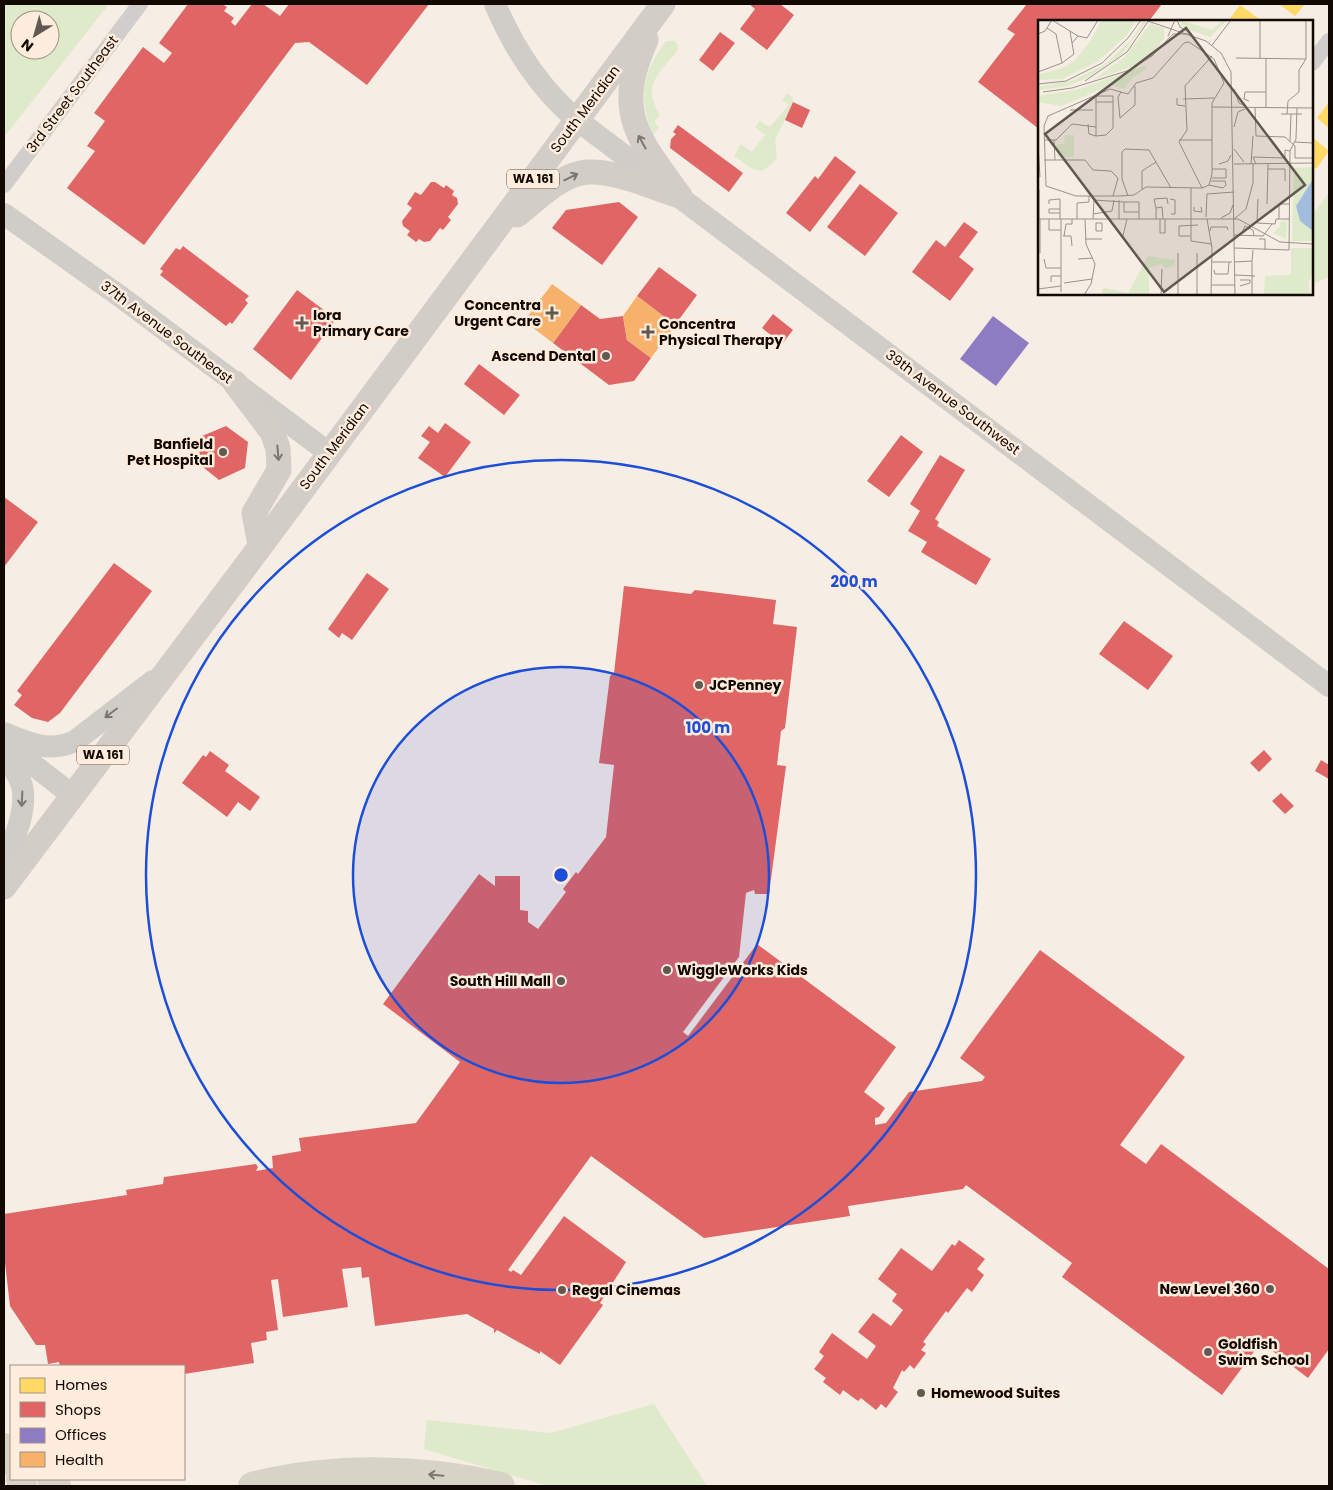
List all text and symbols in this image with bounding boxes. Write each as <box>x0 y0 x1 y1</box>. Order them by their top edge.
north arrow <box>10 10 60 60</box>
inset map <box>1038 20 1313 295</box>
street label: 3rd Street Southeast <box>21 31 123 157</box>
text: N <box>17 34 37 57</box>
street label: South Meridian <box>546 61 624 157</box>
one-way arrow <box>636 135 646 149</box>
road number: WA 161 <box>507 170 559 188</box>
one-way arrow <box>563 172 578 182</box>
street label: 37th Avenue Southeast <box>97 276 237 388</box>
place label: Concentra Urgent Care <box>454 295 541 331</box>
place label: Iora Primary Care <box>313 305 409 341</box>
marker: Concentra Urgent Care <box>545 306 559 320</box>
place label: Concentra Physical Therapy <box>659 314 783 350</box>
marker: Iora Primary Care <box>295 316 309 330</box>
marker: Concentra Physical Therapy <box>641 325 655 339</box>
street label: 39th Avenue Southwest <box>882 345 1024 459</box>
place label: Ascend Dental <box>491 346 596 366</box>
marker: Ascend Dental <box>600 350 612 362</box>
street label: South Meridian <box>295 398 373 494</box>
place label: Banfield Pet Hospital <box>127 434 213 470</box>
one-way arrow <box>273 445 283 461</box>
marker: Banfield Pet Hospital <box>217 446 229 458</box>
text: 200 m <box>830 571 878 592</box>
place label: JCPenney <box>709 675 782 695</box>
marker: JCPenney <box>693 679 705 691</box>
one-way arrow <box>105 708 118 719</box>
text: 100 m <box>686 717 730 738</box>
road number: WA 161 <box>77 746 129 764</box>
one-way arrow <box>17 791 26 807</box>
centre of rings <box>552 866 570 884</box>
place label: WiggleWorks Kids <box>677 960 808 980</box>
marker: WiggleWorks Kids <box>661 964 673 976</box>
place label: South Hill Mall <box>450 971 551 991</box>
marker: South Hill Mall <box>555 975 567 987</box>
place label: New Level 360 <box>1159 1279 1260 1299</box>
place label: Regal Cinemas <box>572 1280 681 1300</box>
marker: New Level 360 <box>1264 1283 1276 1295</box>
marker: Regal Cinemas <box>556 1284 568 1296</box>
place label: Goldfish Swim School <box>1218 1334 1309 1370</box>
marker: Goldfish Swim School <box>1202 1346 1214 1358</box>
legend <box>10 1365 185 1480</box>
text: Homes <box>55 1374 108 1395</box>
place label: Homewood Suites <box>931 1383 1061 1403</box>
marker: Homewood Suites <box>915 1387 927 1399</box>
text: Shops <box>55 1399 101 1420</box>
text: Offices <box>55 1424 107 1445</box>
text: Health <box>55 1449 104 1470</box>
one-way arrow <box>428 1470 444 1480</box>

